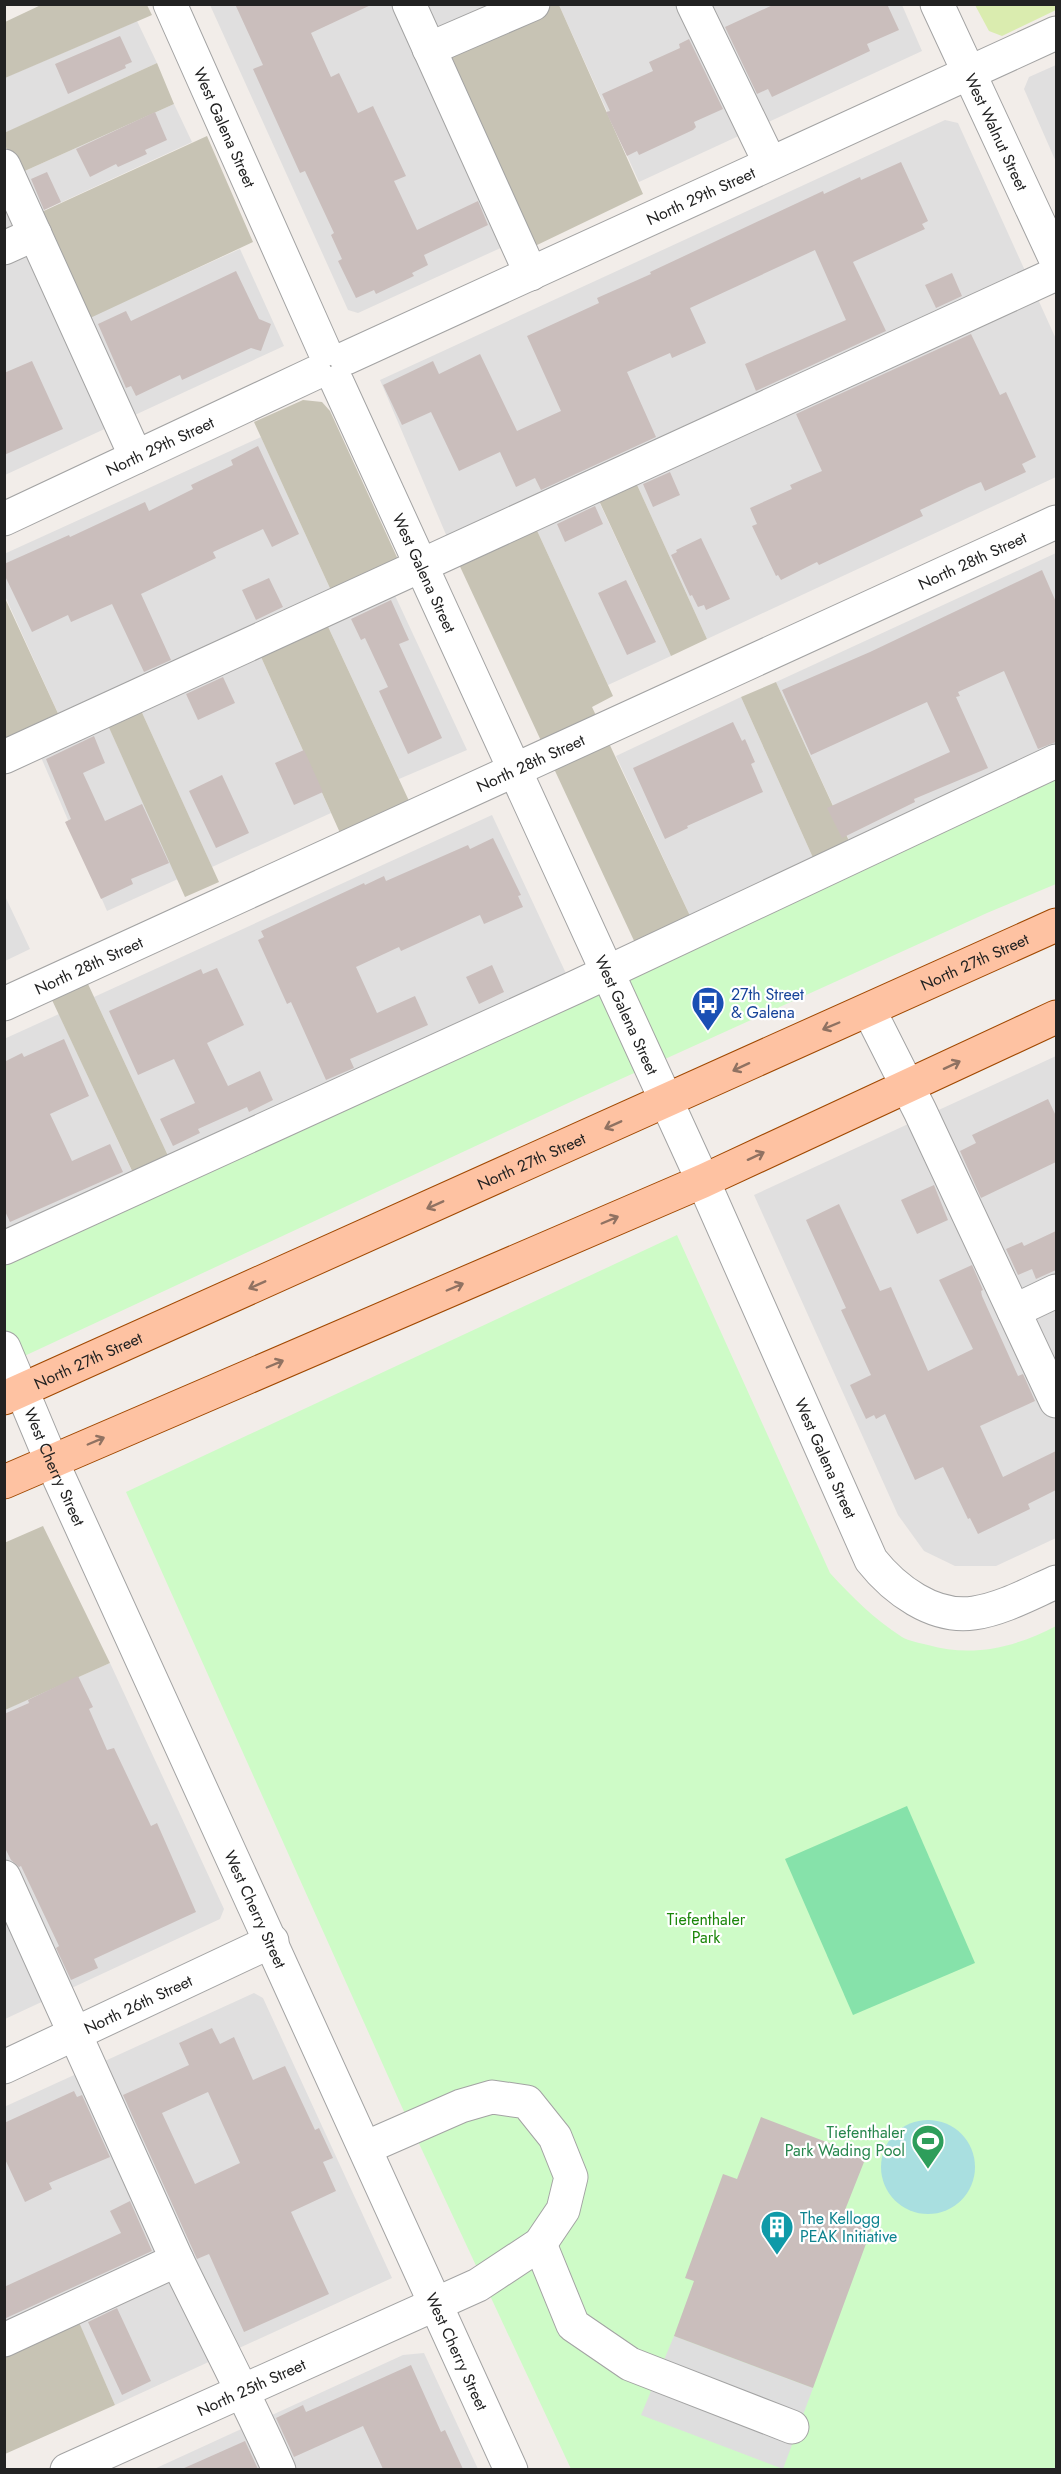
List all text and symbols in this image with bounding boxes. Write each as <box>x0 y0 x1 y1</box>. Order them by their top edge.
street label: West Galena Street <box>188 64 261 191</box>
street label: West Walnut Street <box>959 70 1033 195</box>
street label: North 29th Street <box>643 161 759 231</box>
street label: North 29th Street <box>102 411 218 482</box>
street label: West Galena Street <box>387 510 461 637</box>
street label: North 28th Street <box>915 526 1030 596</box>
street label: North 28th Street <box>473 728 589 798</box>
street label: North 27th Street <box>917 928 1033 997</box>
street label: North 28th Street <box>31 931 147 1001</box>
street label: West Galena Street <box>589 952 664 1079</box>
place label: 27th Street & Galena <box>731 983 804 1024</box>
bus stop icon: 27th Street & Galena <box>690 985 726 1032</box>
one-way arrow <box>822 1021 840 1033</box>
one-way arrow <box>942 1059 960 1071</box>
one-way arrow <box>732 1062 750 1073</box>
one-way arrow <box>604 1120 622 1131</box>
street label: North 27th Street <box>474 1127 589 1196</box>
one-way arrow <box>746 1150 764 1162</box>
one-way arrow <box>426 1200 444 1211</box>
one-way arrow <box>600 1214 619 1225</box>
one-way arrow <box>248 1279 266 1291</box>
one-way arrow <box>445 1281 463 1292</box>
street label: North 27th Street <box>30 1326 146 1395</box>
one-way arrow <box>266 1358 284 1369</box>
street label: West Galena Street <box>789 1395 862 1522</box>
street label: West Cherry Street <box>18 1404 91 1530</box>
one-way arrow <box>87 1435 105 1446</box>
street label: West Cherry Street <box>218 1847 292 1972</box>
park label: Tiefenthaler Park <box>667 1908 746 1949</box>
street label: North 26th Street <box>80 1969 196 2040</box>
place label: Tiefenthaler Park Wading Pool <box>785 2121 906 2162</box>
sports icon: Tiefenthaler Park Wading Pool <box>910 2123 946 2170</box>
place label: The Kellogg PEAK Initiative <box>800 2207 897 2248</box>
building icon: The Kellogg PEAK Initiative <box>759 2209 795 2256</box>
street label: West Cherry Street <box>420 2289 493 2414</box>
street label: North 25th Street <box>193 2353 310 2422</box>

